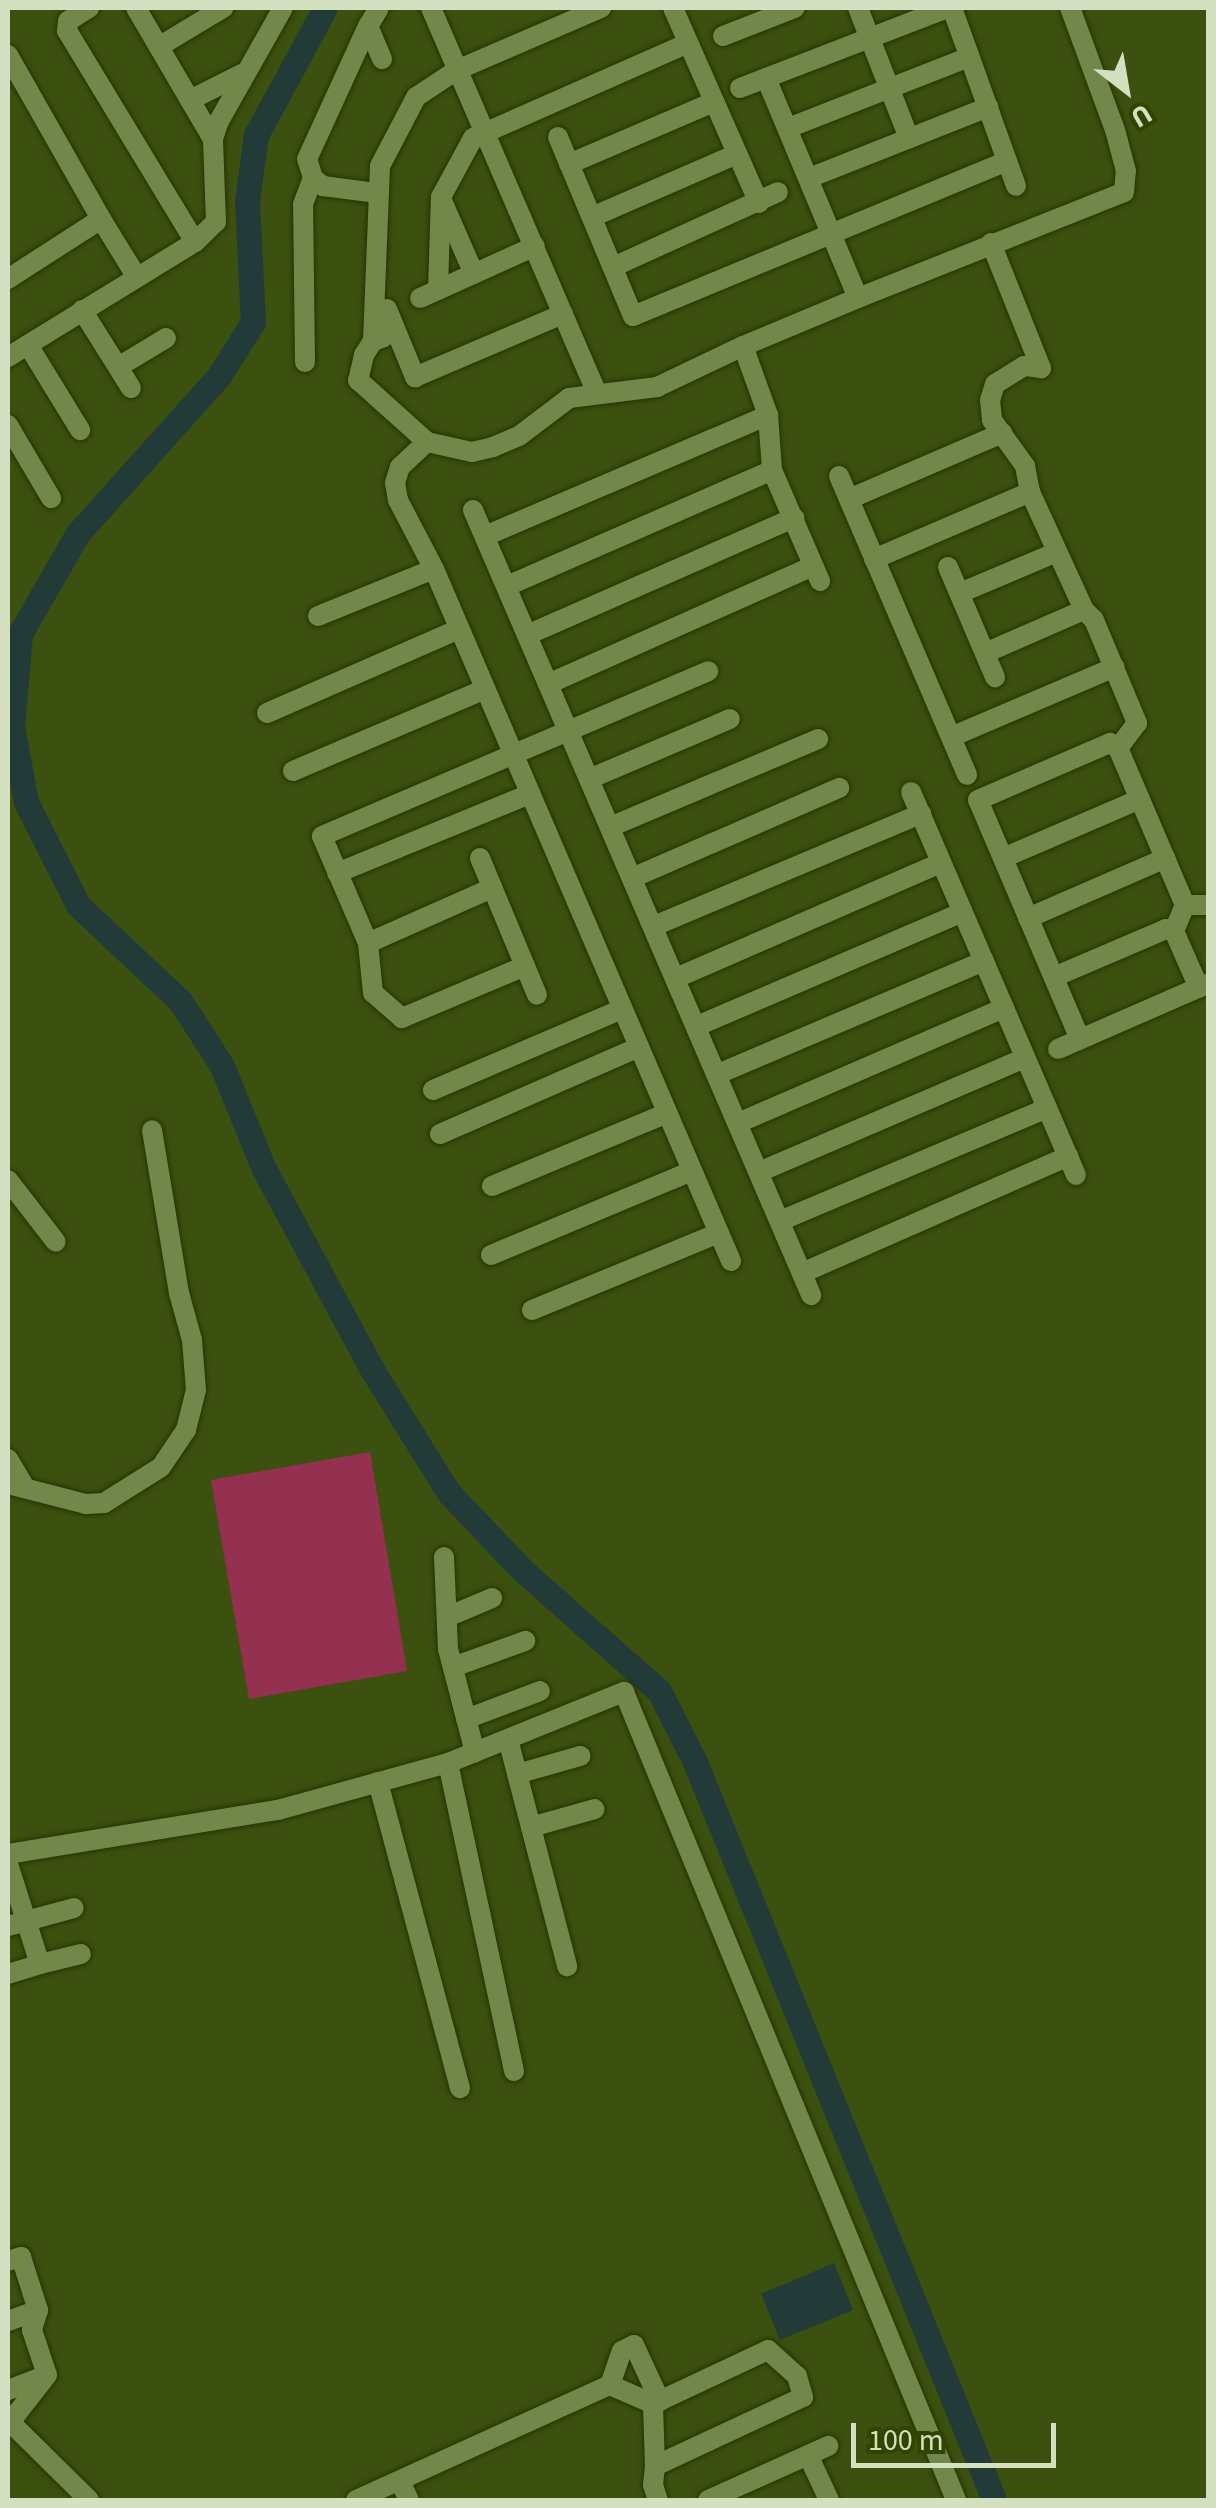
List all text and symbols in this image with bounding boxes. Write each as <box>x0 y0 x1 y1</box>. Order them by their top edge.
north arrow <box>1076 40 1176 140</box>
text: U <box>1123 94 1160 138</box>
scale bar <box>856 2403 1061 2465</box>
text: 100 m <box>868 2419 944 2462</box>

